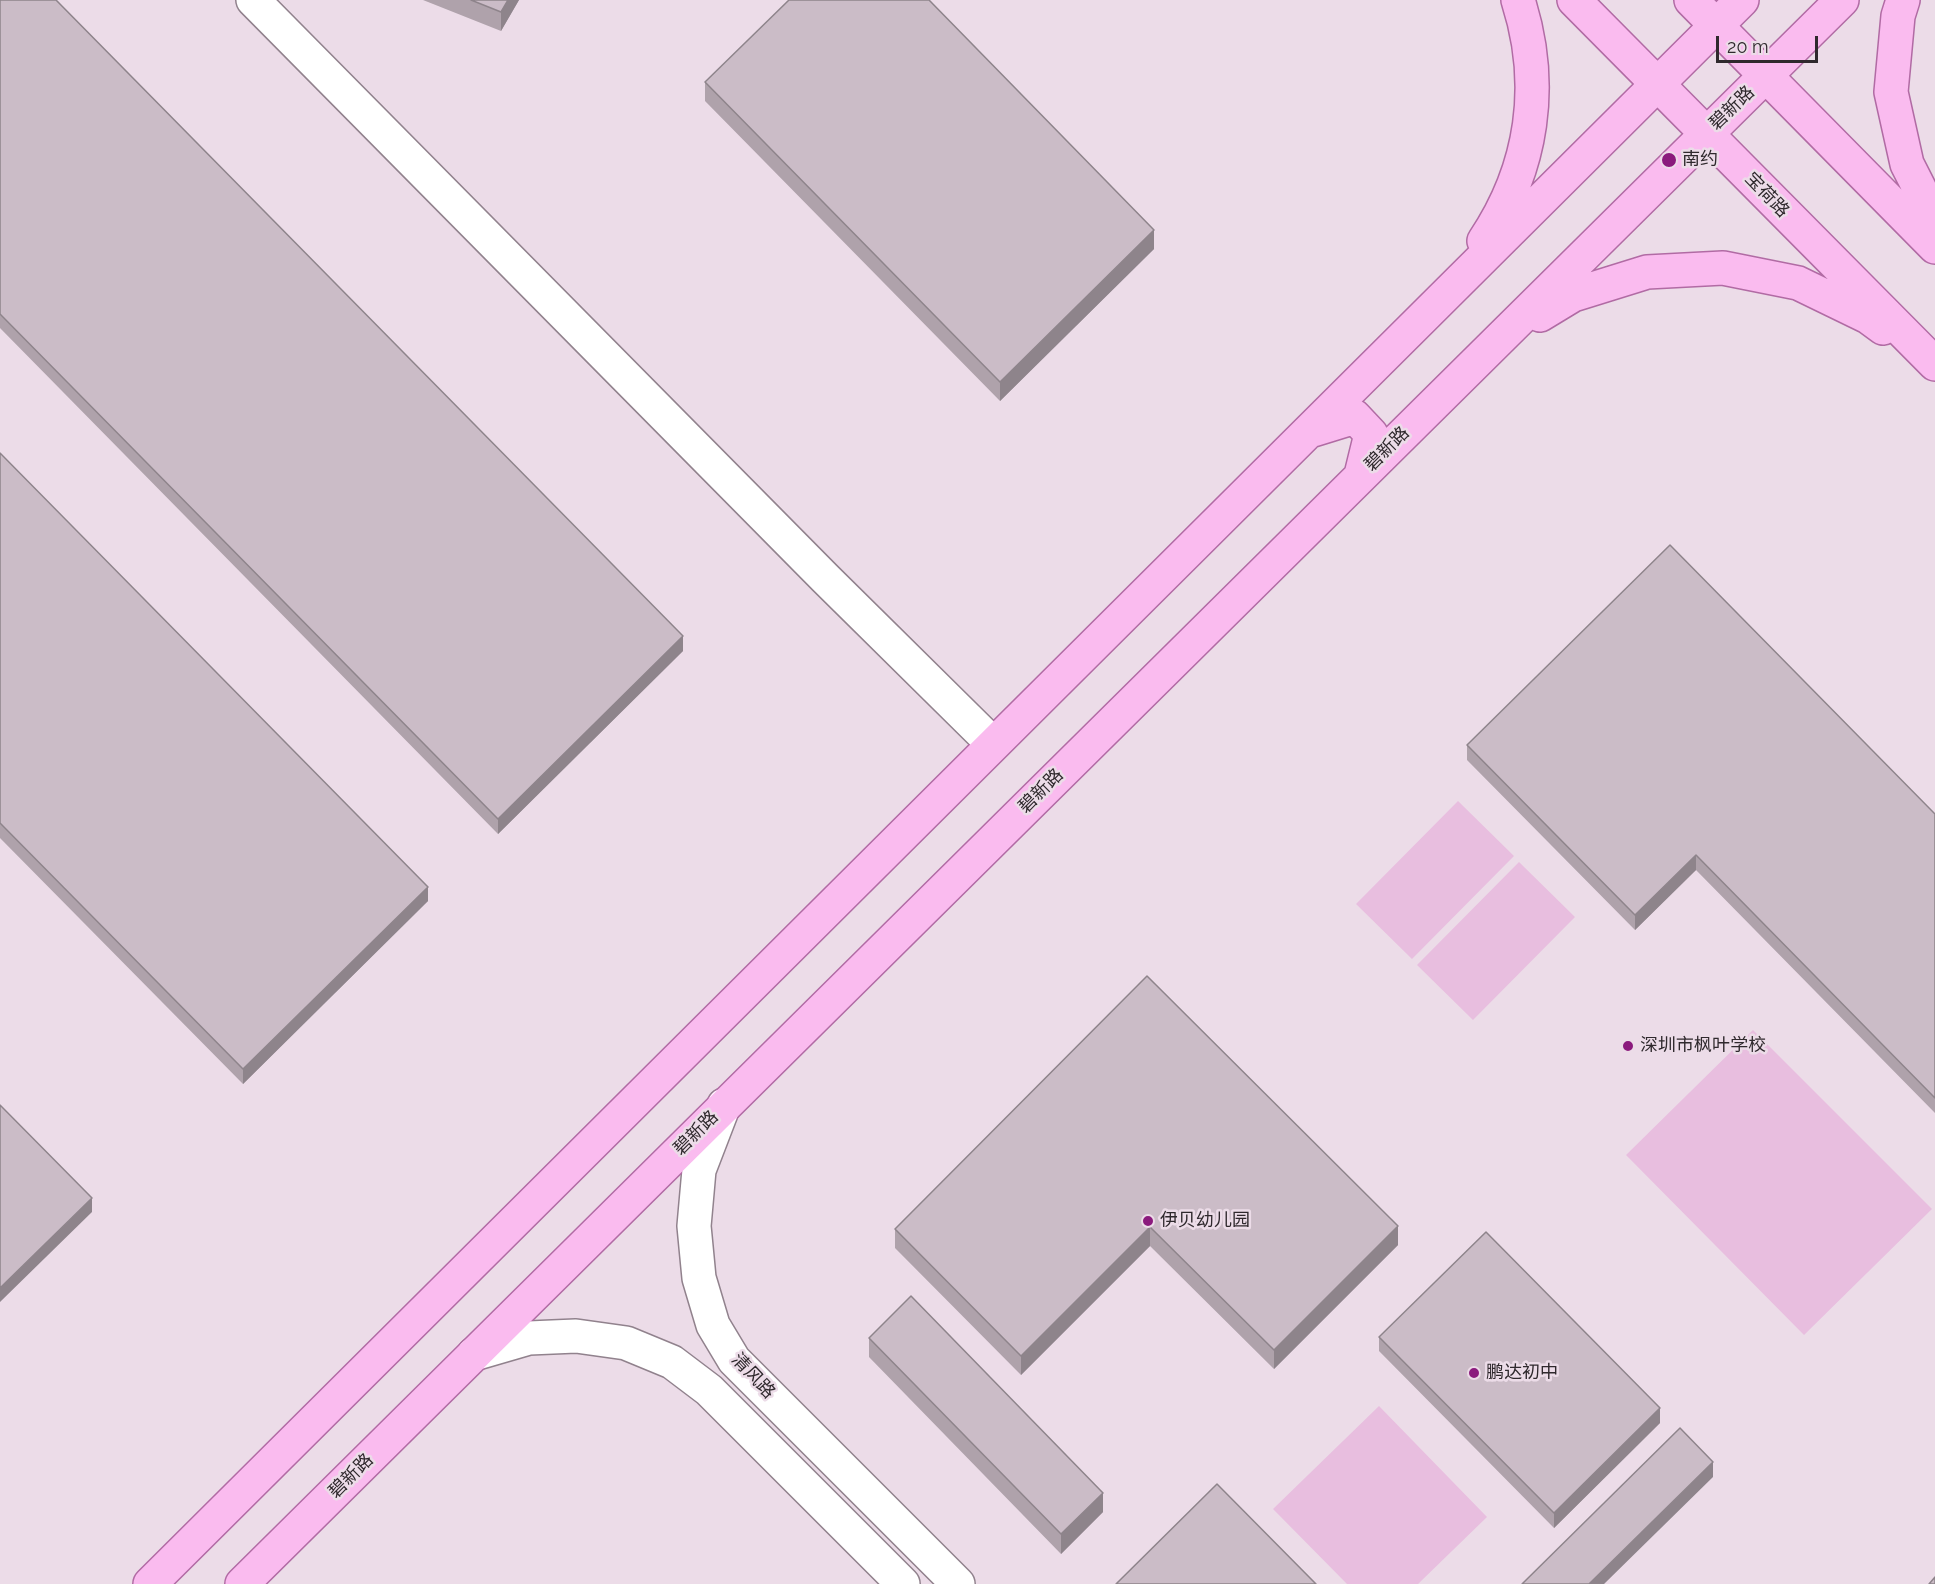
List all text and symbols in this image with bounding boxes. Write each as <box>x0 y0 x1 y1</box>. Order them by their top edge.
scale bar <box>1719 24 1821 62</box>
text: 20 m <box>1727 36 1769 57</box>
street label: 碧新路 <box>1705 81 1759 135</box>
place label: 南约 <box>1682 149 1718 171</box>
marker: 南约 <box>1660 151 1678 169</box>
street label: 宝荷路 <box>1740 168 1794 222</box>
street label: 碧新路 <box>1360 422 1414 476</box>
street label: 碧新路 <box>1014 764 1068 818</box>
place label: 深圳市枫叶学校 <box>1640 1035 1766 1057</box>
marker: 深圳市枫叶学校 <box>1621 1039 1635 1053</box>
street label: 碧新路 <box>669 1106 723 1160</box>
place label: 伊贝幼儿园 <box>1160 1210 1250 1232</box>
marker: 伊贝幼儿园 <box>1141 1214 1155 1228</box>
street label: 清风路 <box>727 1349 779 1403</box>
place label: 鹏达初中 <box>1486 1362 1558 1384</box>
marker: 鹏达初中 <box>1467 1366 1481 1380</box>
street label: 碧新路 <box>324 1449 378 1503</box>

